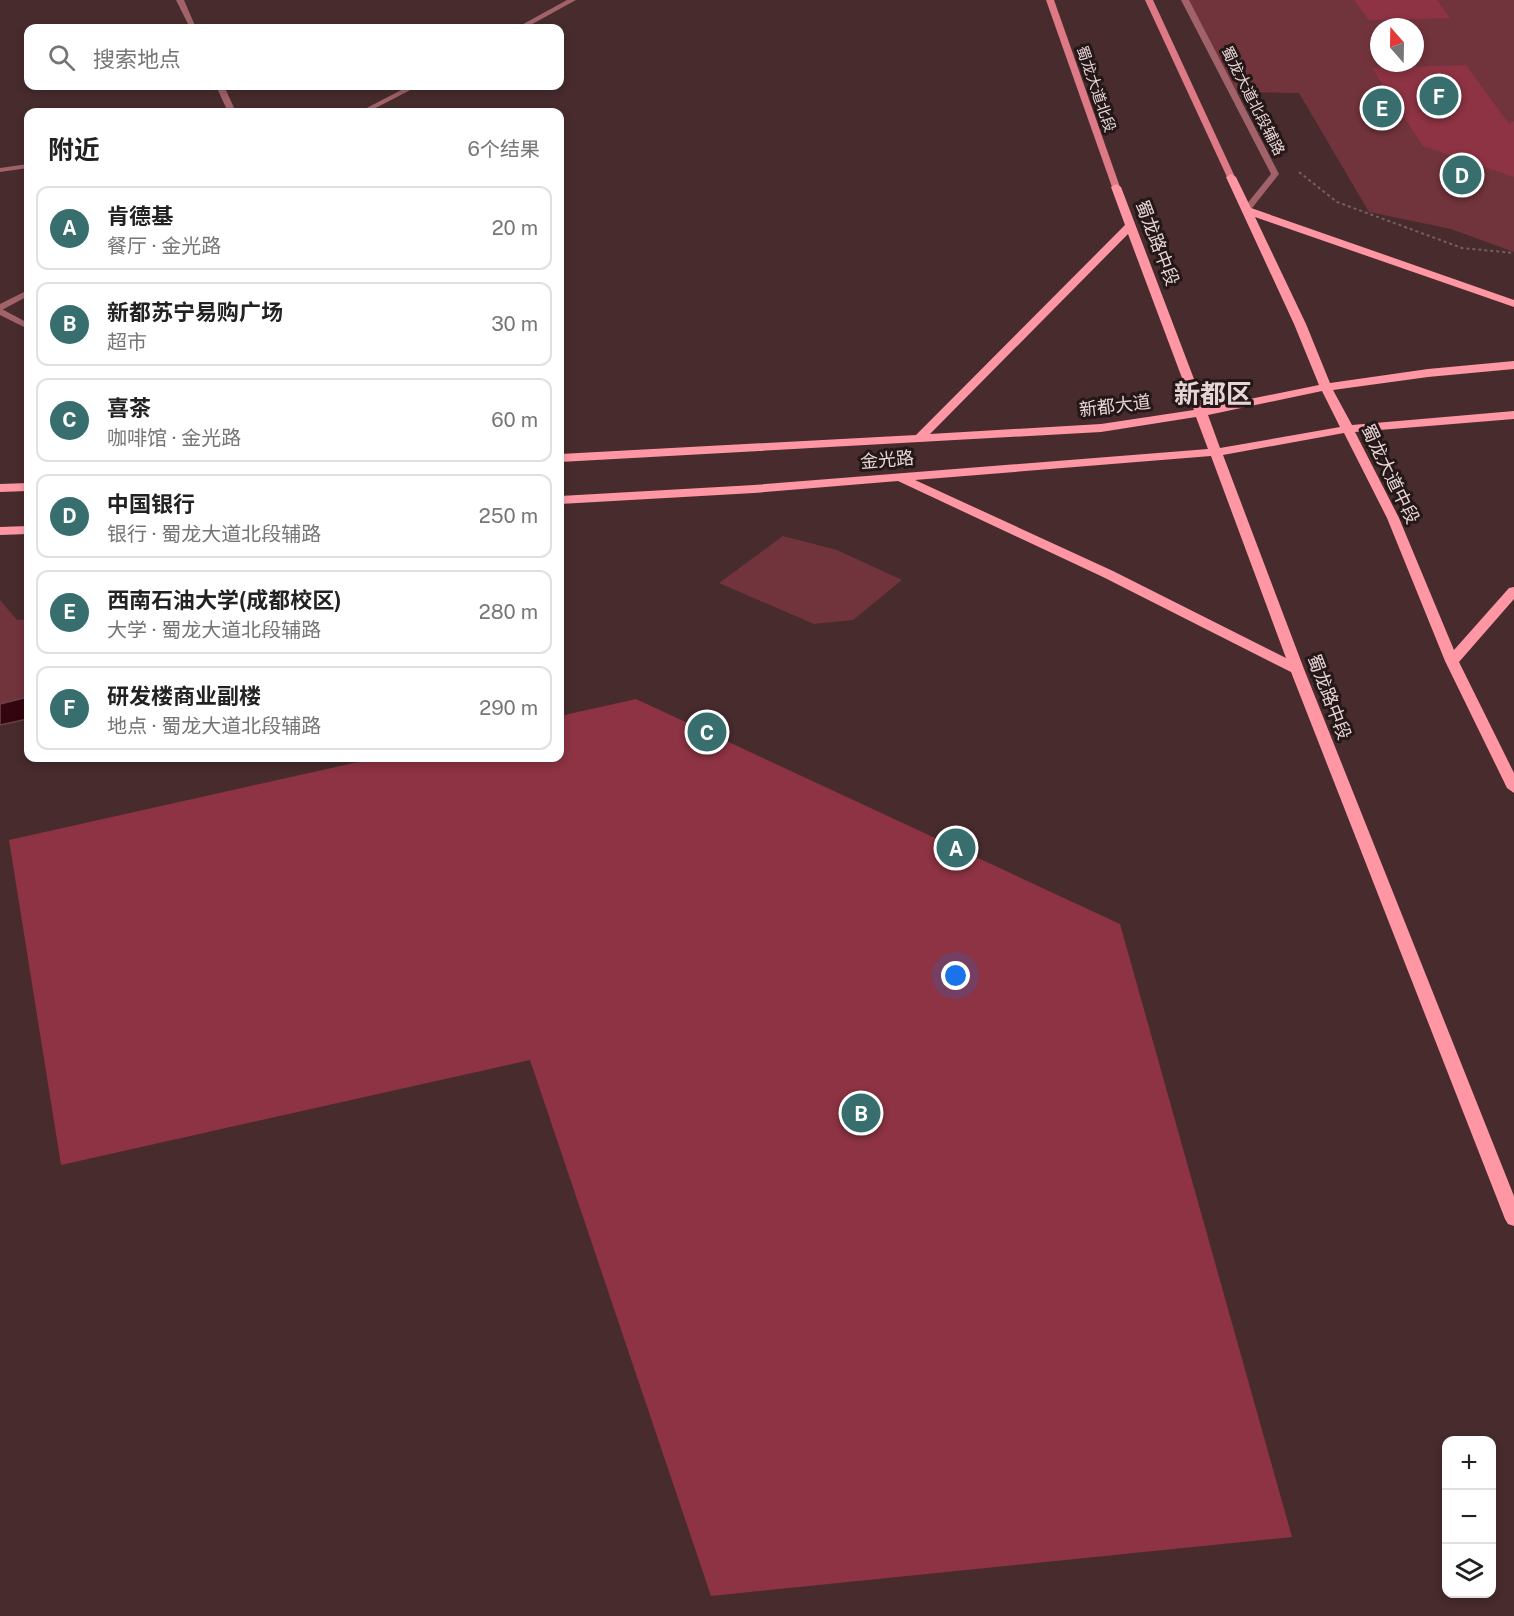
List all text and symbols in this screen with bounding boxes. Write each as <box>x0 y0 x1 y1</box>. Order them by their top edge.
north arrow <box>1370 18 1424 72</box>
search box <box>24 24 564 90</box>
icon: search <box>45 41 78 74</box>
street label: 蜀龙大道北段辅路 <box>1219 43 1288 158</box>
street label: 蜀龙大道北段 <box>1074 44 1119 134</box>
text: 搜索地点 <box>93 46 181 72</box>
pin: F <box>1420 74 1458 118</box>
pin: E <box>1362 86 1402 130</box>
text: 附近 <box>48 134 100 165</box>
text: 6个结果 <box>468 137 540 161</box>
pin: D <box>1442 152 1482 198</box>
street label: 蜀龙路中段 <box>1132 197 1183 289</box>
text: 肯德基 <box>107 203 173 229</box>
text: A <box>62 216 77 240</box>
text: 20 m <box>492 216 538 240</box>
text: 餐厅 · 金光路 <box>107 234 221 258</box>
text: 新都苏宁易购广场 <box>107 299 283 325</box>
text: B <box>63 312 76 336</box>
text: 30 m <box>491 312 538 336</box>
text: 超市 <box>107 330 147 354</box>
district label: 新都区 <box>1174 378 1252 409</box>
street label: 新都大道 <box>1078 391 1152 420</box>
text: 喜茶 <box>107 395 151 421</box>
text: C <box>62 408 77 432</box>
text: 60 m <box>491 408 538 432</box>
street label: 蜀龙大道中段 <box>1357 421 1424 527</box>
text: 咖啡馆 · 金光路 <box>107 426 241 450</box>
street label: 金光路 <box>859 447 915 472</box>
text: 中国银行 <box>107 491 195 517</box>
text: D <box>62 504 77 528</box>
text: 250 m <box>479 504 538 528</box>
text: 银行 · 蜀龙大道北段辅路 <box>107 522 321 546</box>
text: 西南石油大学(成都校区) <box>107 587 342 613</box>
text: E <box>63 600 76 624</box>
text: 280 m <box>479 600 538 624</box>
text: 大学 · 蜀龙大道北段辅路 <box>107 618 321 642</box>
street label: 蜀龙路中段 <box>1304 651 1355 743</box>
text: 研发楼商业副楼 <box>107 683 261 709</box>
text: F <box>63 696 76 720</box>
text: 290 m <box>479 696 538 720</box>
pin: C <box>688 710 726 754</box>
text: 地点 · 蜀龙大道北段辅路 <box>107 714 321 738</box>
pin: A <box>936 826 976 870</box>
your location <box>941 961 970 990</box>
pin: B <box>842 1090 880 1136</box>
map controls <box>1442 1436 1496 1598</box>
button: + <box>1442 1436 1496 1490</box>
button: − <box>1442 1490 1496 1544</box>
button: layers <box>1442 1544 1496 1598</box>

